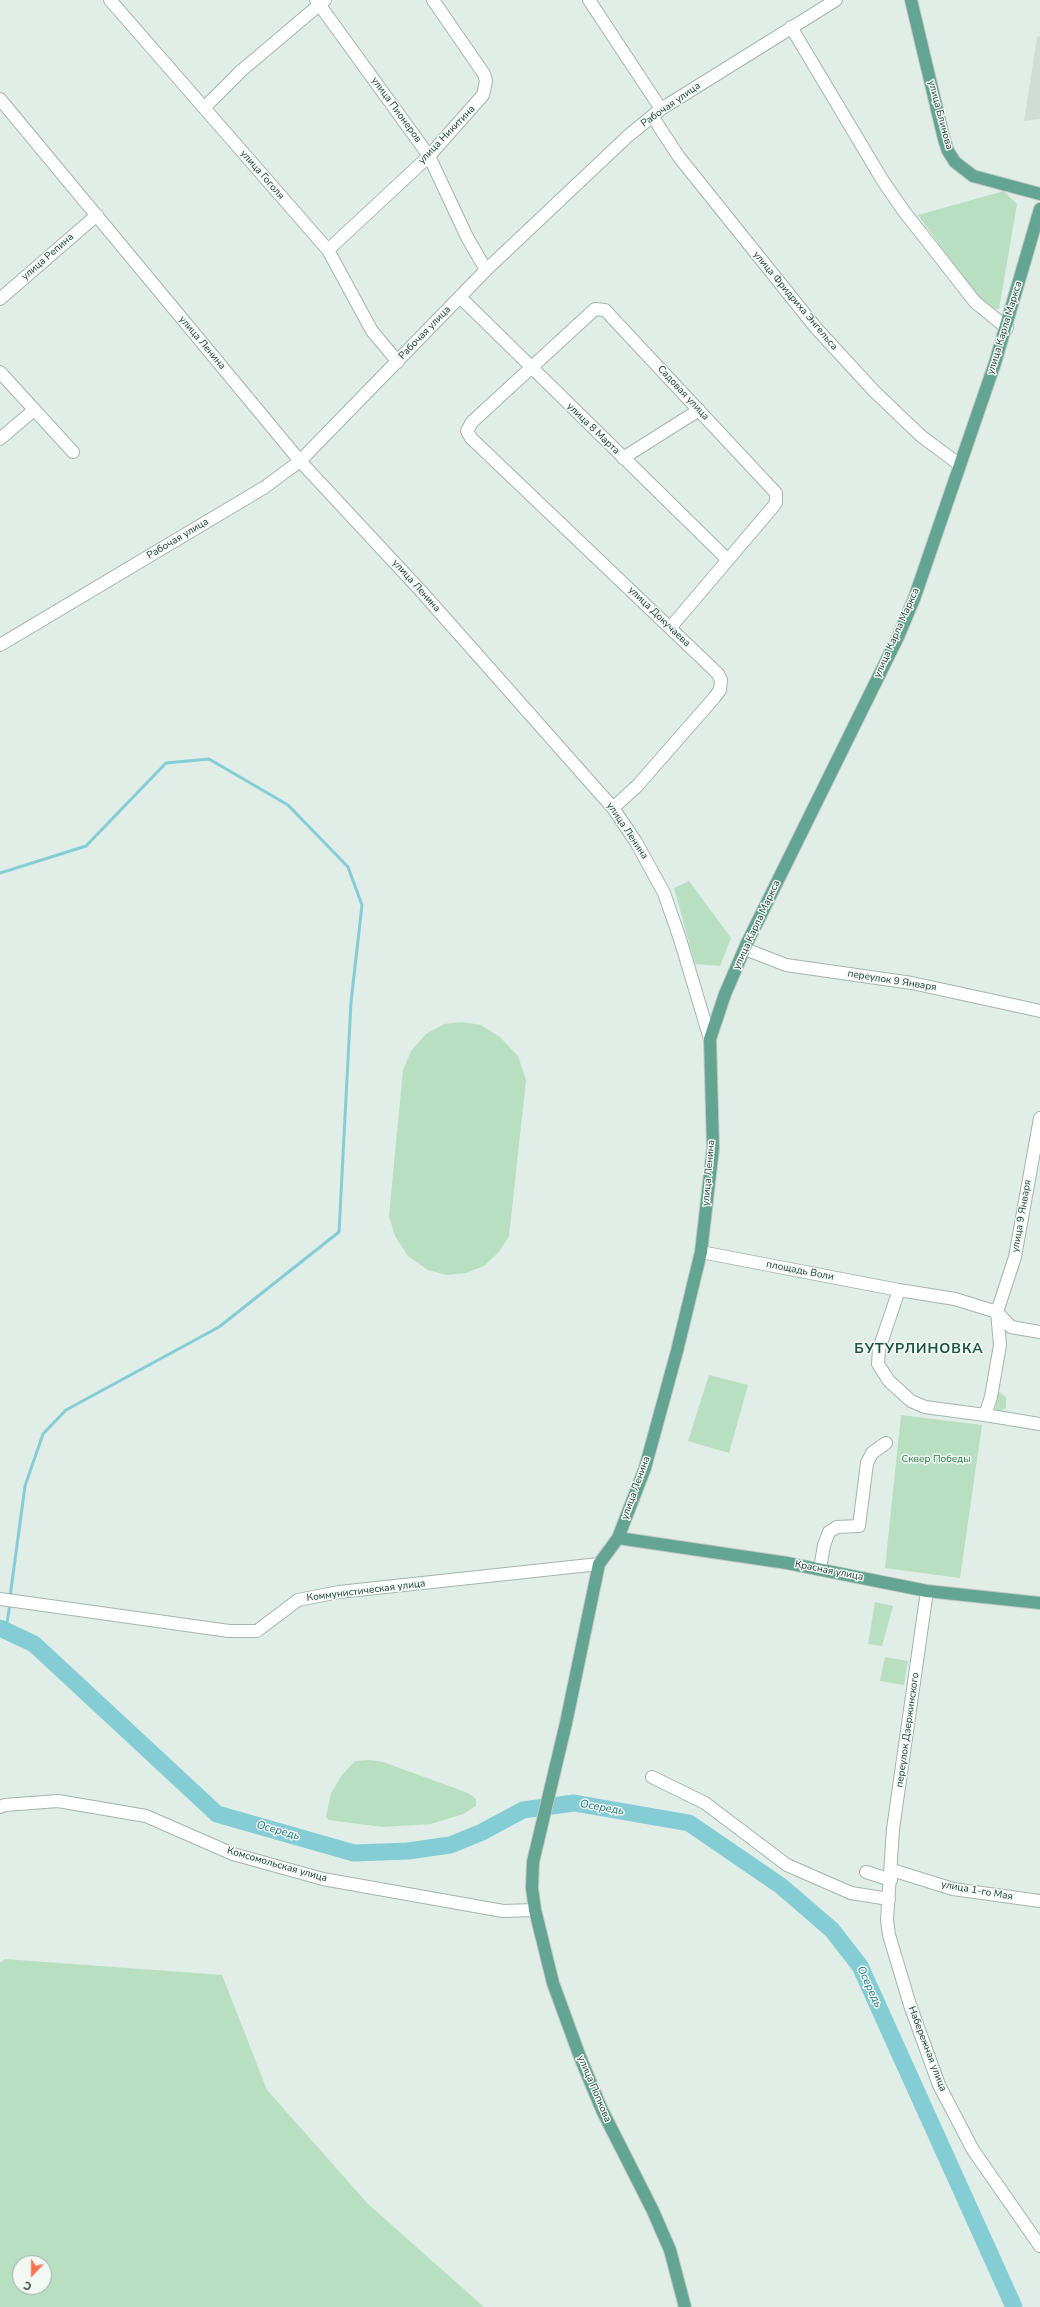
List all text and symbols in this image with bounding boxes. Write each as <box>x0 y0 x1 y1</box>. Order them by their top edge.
street label: улица Пионеров <box>368 75 424 145</box>
street label: улица Блинова <box>925 79 955 151</box>
street label: Рабочая улица <box>639 80 703 130</box>
street label: улица Никитина <box>416 103 478 167</box>
street label: улица Гоголя <box>237 148 287 202</box>
street label: улица Репина <box>20 231 76 283</box>
street label: улица Фридриха Энгельса <box>750 249 840 353</box>
street label: улица Карла Маркса <box>985 280 1025 376</box>
street label: Рабочая улица <box>396 304 454 362</box>
street label: улица Ленина <box>176 314 228 372</box>
street label: Садовая улица <box>655 363 711 423</box>
street label: улица 8 Марта <box>564 401 622 457</box>
street label: Рабочая улица <box>145 516 211 562</box>
street label: улица Ленина <box>389 557 443 615</box>
street label: улица Докучаева <box>625 584 693 650</box>
street label: улица Карла Маркса <box>872 586 922 680</box>
street label: улица Ленина <box>603 800 651 862</box>
street label: улица Карла Маркса <box>731 878 783 972</box>
street label: переулок 9 Января <box>847 968 937 994</box>
street label: улица Ленина <box>700 1139 718 1207</box>
street label: улица 9 Января <box>1010 1179 1034 1253</box>
street label: площадь Воли <box>765 1259 835 1283</box>
district label: БУТУРЛИНОВКА <box>854 1342 984 1358</box>
park label: Сквер Победы <box>902 1454 970 1466</box>
street label: улица Ленина <box>619 1455 653 1521</box>
street label: Красная улица <box>794 1558 864 1584</box>
street label: Коммунистическая улица <box>306 1578 426 1604</box>
street label: переулок Дзержинского <box>894 1672 922 1788</box>
water label: Осередь <box>579 1798 625 1818</box>
water label: Осередь <box>255 1819 301 1843</box>
street label: Комсомольская улица <box>226 1845 328 1885</box>
street label: улица 1-го Мая <box>940 1879 1014 1903</box>
water label: Осередь <box>854 1964 884 2010</box>
street label: Набережная улица <box>905 2005 949 2093</box>
street label: улица Попкова <box>575 2054 613 2124</box>
north arrow <box>12 2255 52 2295</box>
text: С <box>21 2277 34 2294</box>

